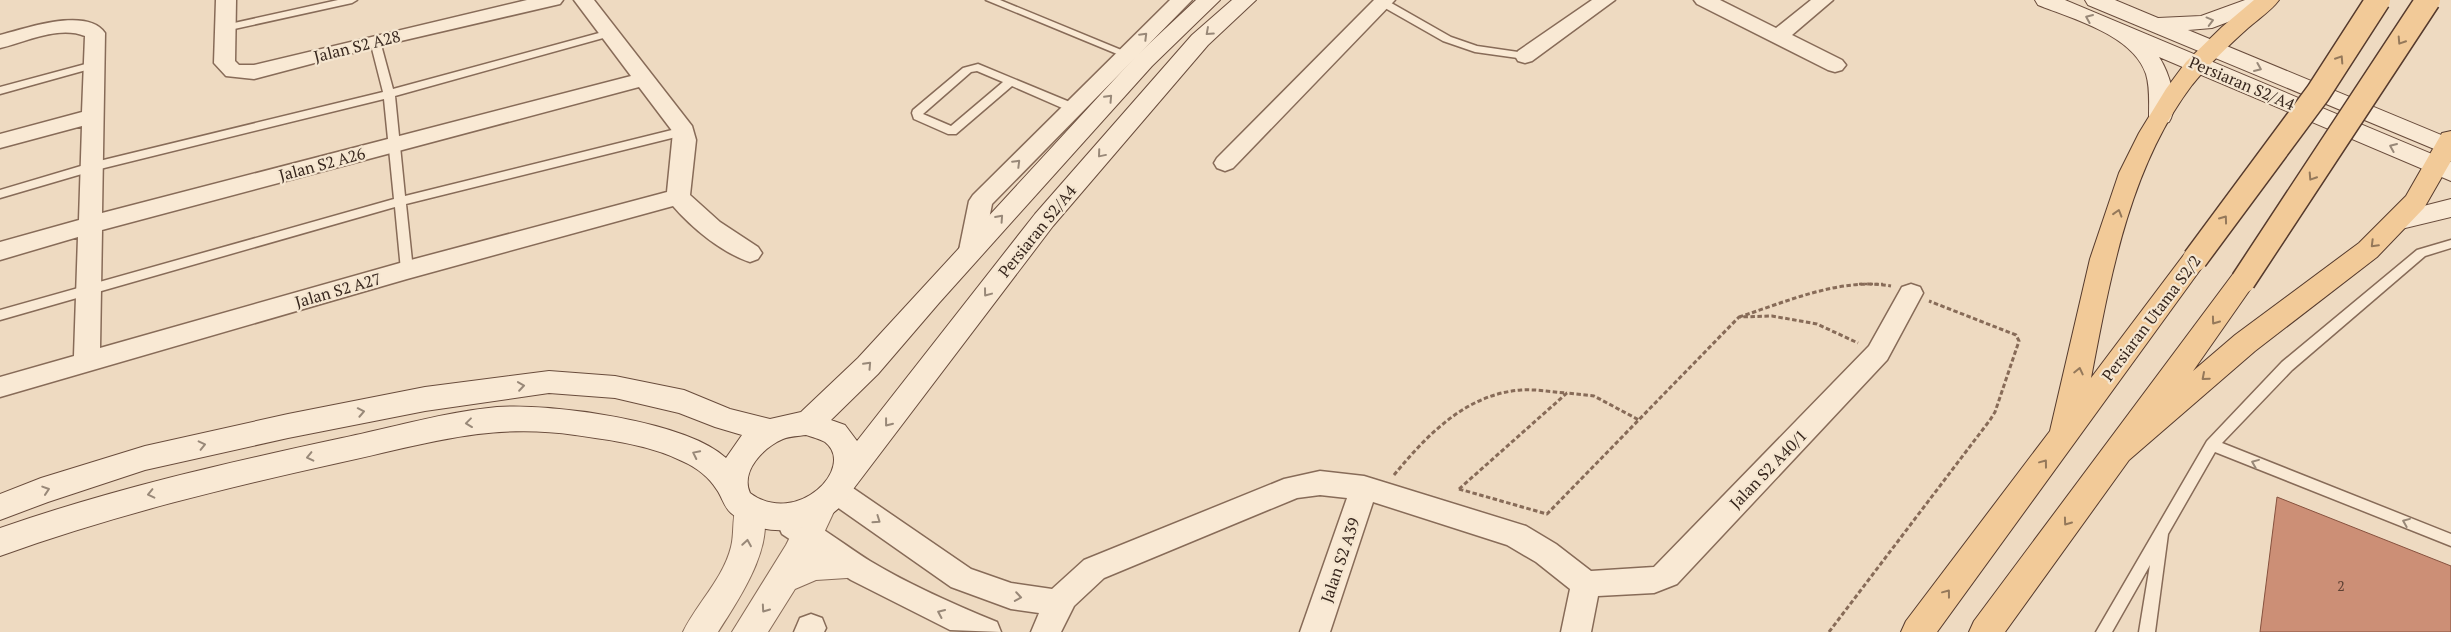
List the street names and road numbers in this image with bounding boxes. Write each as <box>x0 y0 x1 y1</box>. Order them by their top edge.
street label: Jalan S2 A28 <box>311 25 403 67</box>
street label: Persiaran S2/A4 <box>2186 51 2299 115</box>
street label: Jalan S2 A26 <box>276 142 368 186</box>
street label: Persiaran S2/A4 <box>993 180 1081 282</box>
street label: Persiaran Utama S2/2 <box>2096 251 2206 385</box>
street label: Jalan S2 A27 <box>292 267 384 313</box>
street label: Jalan S2 A40/1 <box>1724 424 1812 514</box>
street label: Jalan S2 A39 <box>1315 515 1365 605</box>

